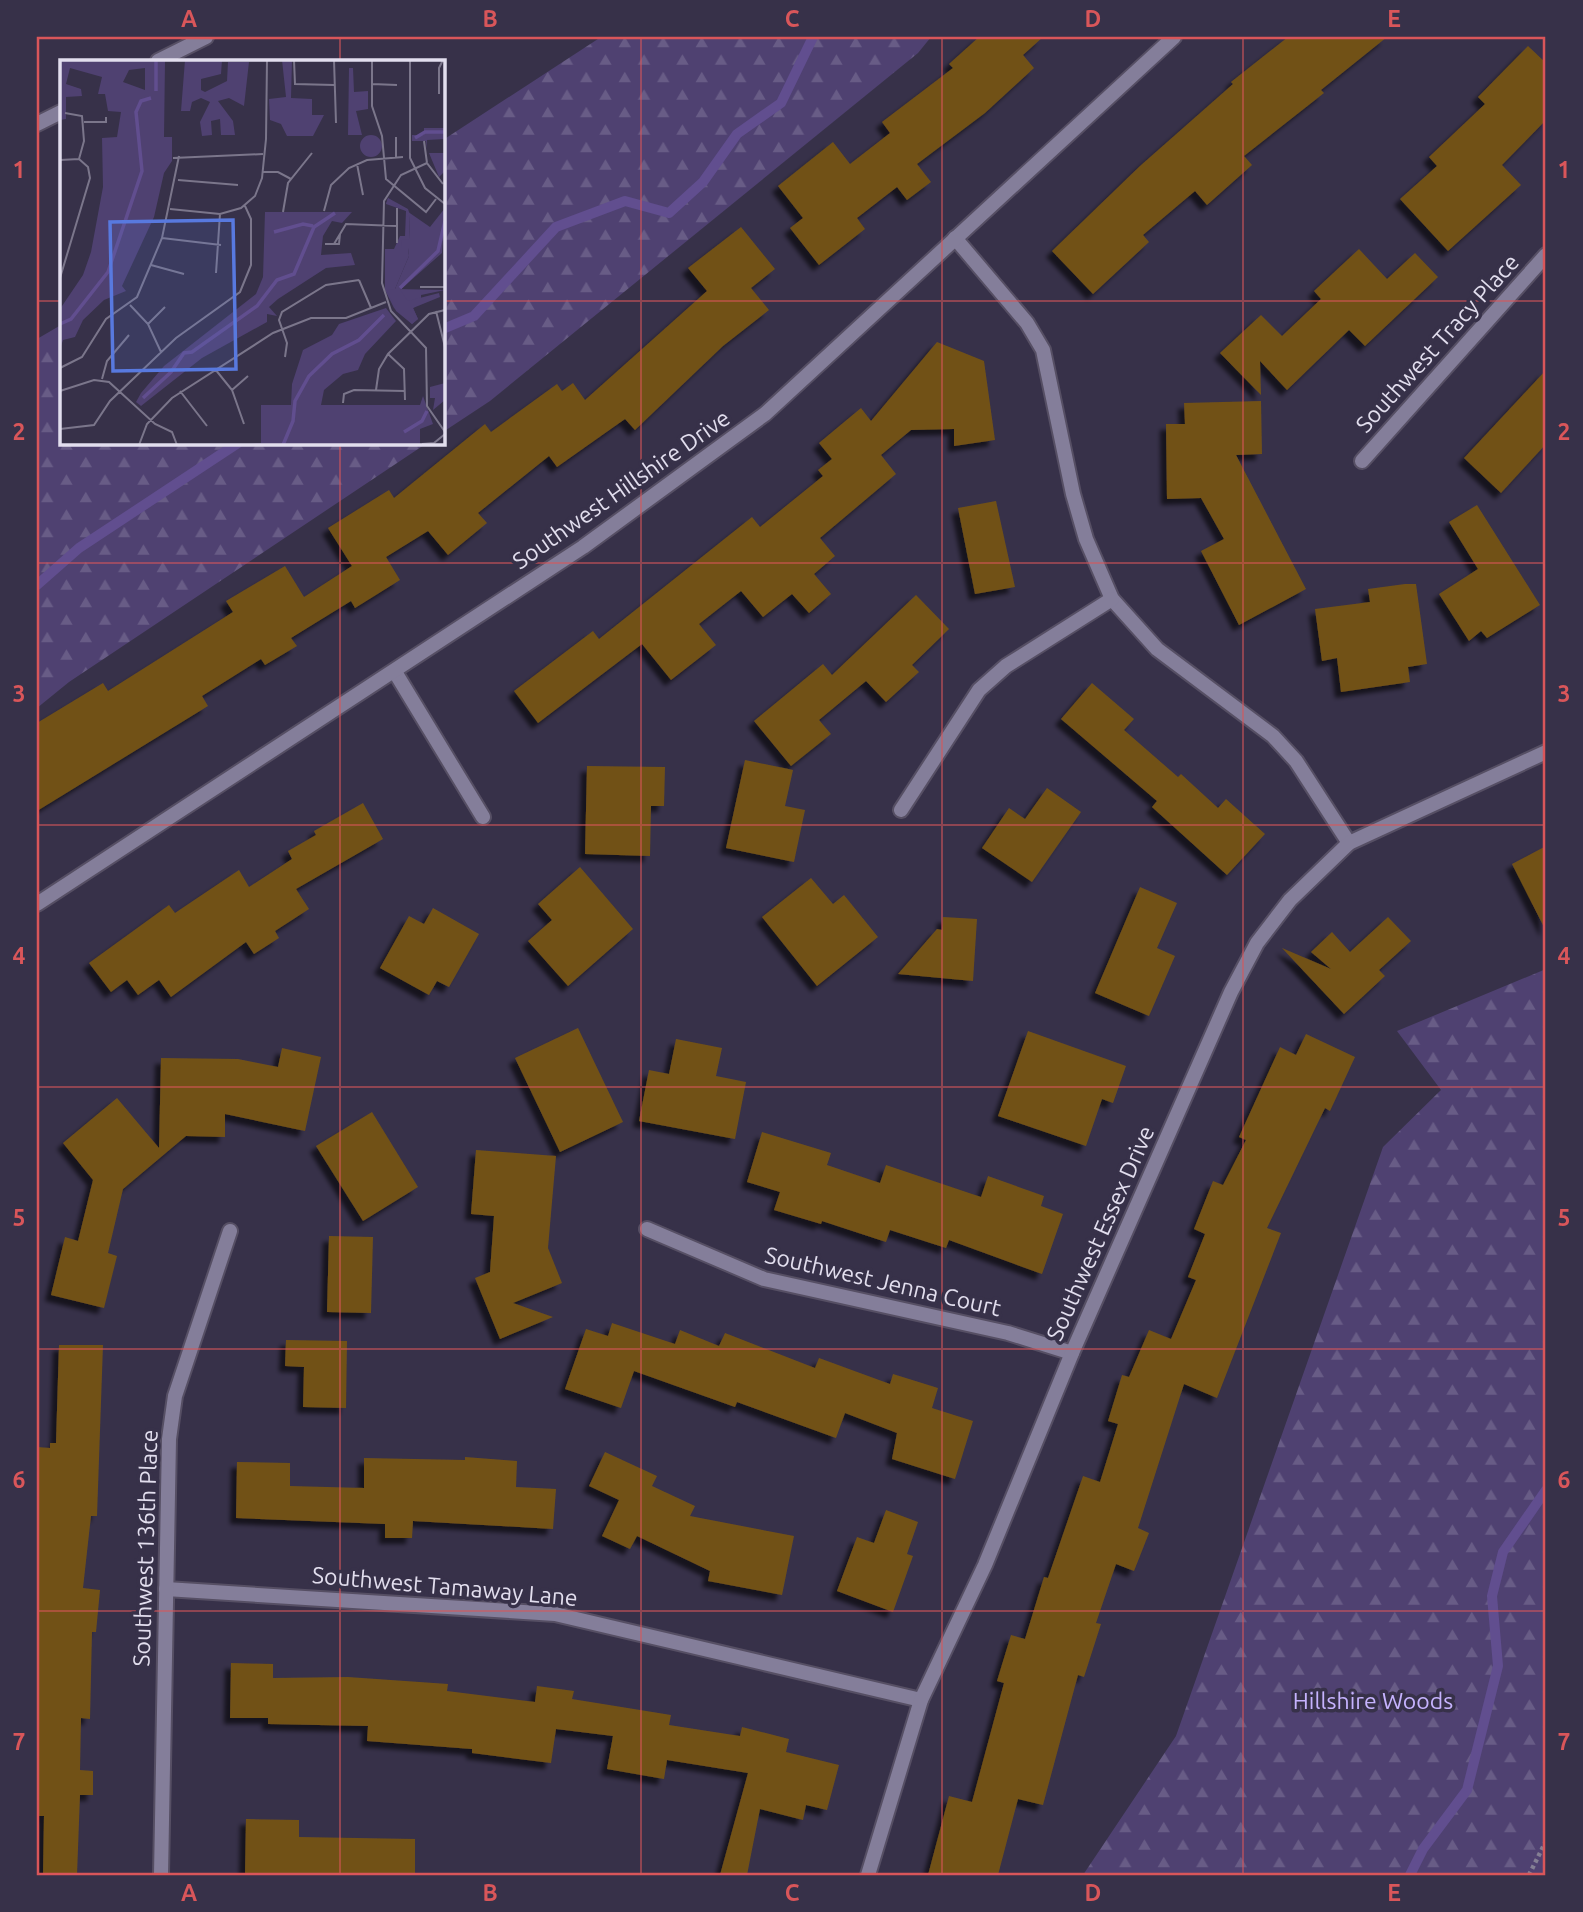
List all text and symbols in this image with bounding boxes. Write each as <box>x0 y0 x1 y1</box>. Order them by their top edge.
text: A <box>181 6 197 31</box>
text: B <box>482 6 498 31</box>
text: C <box>785 6 800 31</box>
text: D <box>1085 6 1101 31</box>
text: E <box>1387 6 1401 31</box>
inset map <box>60 60 444 444</box>
text: 1 <box>13 157 25 182</box>
text: 1 <box>1558 157 1570 182</box>
street label: Southwest Tracy Place <box>1351 249 1523 437</box>
street label: Southwest Hillshire Drive <box>508 404 734 574</box>
text: 2 <box>13 419 25 444</box>
text: 2 <box>1558 419 1570 444</box>
text: 3 <box>13 681 25 706</box>
text: 3 <box>1558 681 1570 706</box>
text: 4 <box>13 943 26 968</box>
text: 4 <box>1558 943 1571 968</box>
street label: Southwest Essex Drive <box>1041 1122 1159 1344</box>
text: 5 <box>13 1205 25 1230</box>
text: 5 <box>1558 1205 1570 1230</box>
street label: Southwest Jenna Court <box>763 1242 1003 1320</box>
street label: Southwest 136th Place <box>128 1429 162 1667</box>
text: 6 <box>13 1467 26 1492</box>
text: 6 <box>1558 1467 1571 1492</box>
street label: Southwest Tamaway Lane <box>311 1562 579 1610</box>
park label: Hillshire Woods <box>1293 1688 1453 1713</box>
text: 7 <box>13 1729 25 1754</box>
text: 7 <box>1558 1729 1570 1754</box>
text: A <box>181 1880 197 1905</box>
text: B <box>482 1880 498 1905</box>
text: C <box>785 1880 800 1905</box>
text: D <box>1085 1880 1101 1905</box>
text: E <box>1387 1880 1401 1905</box>

